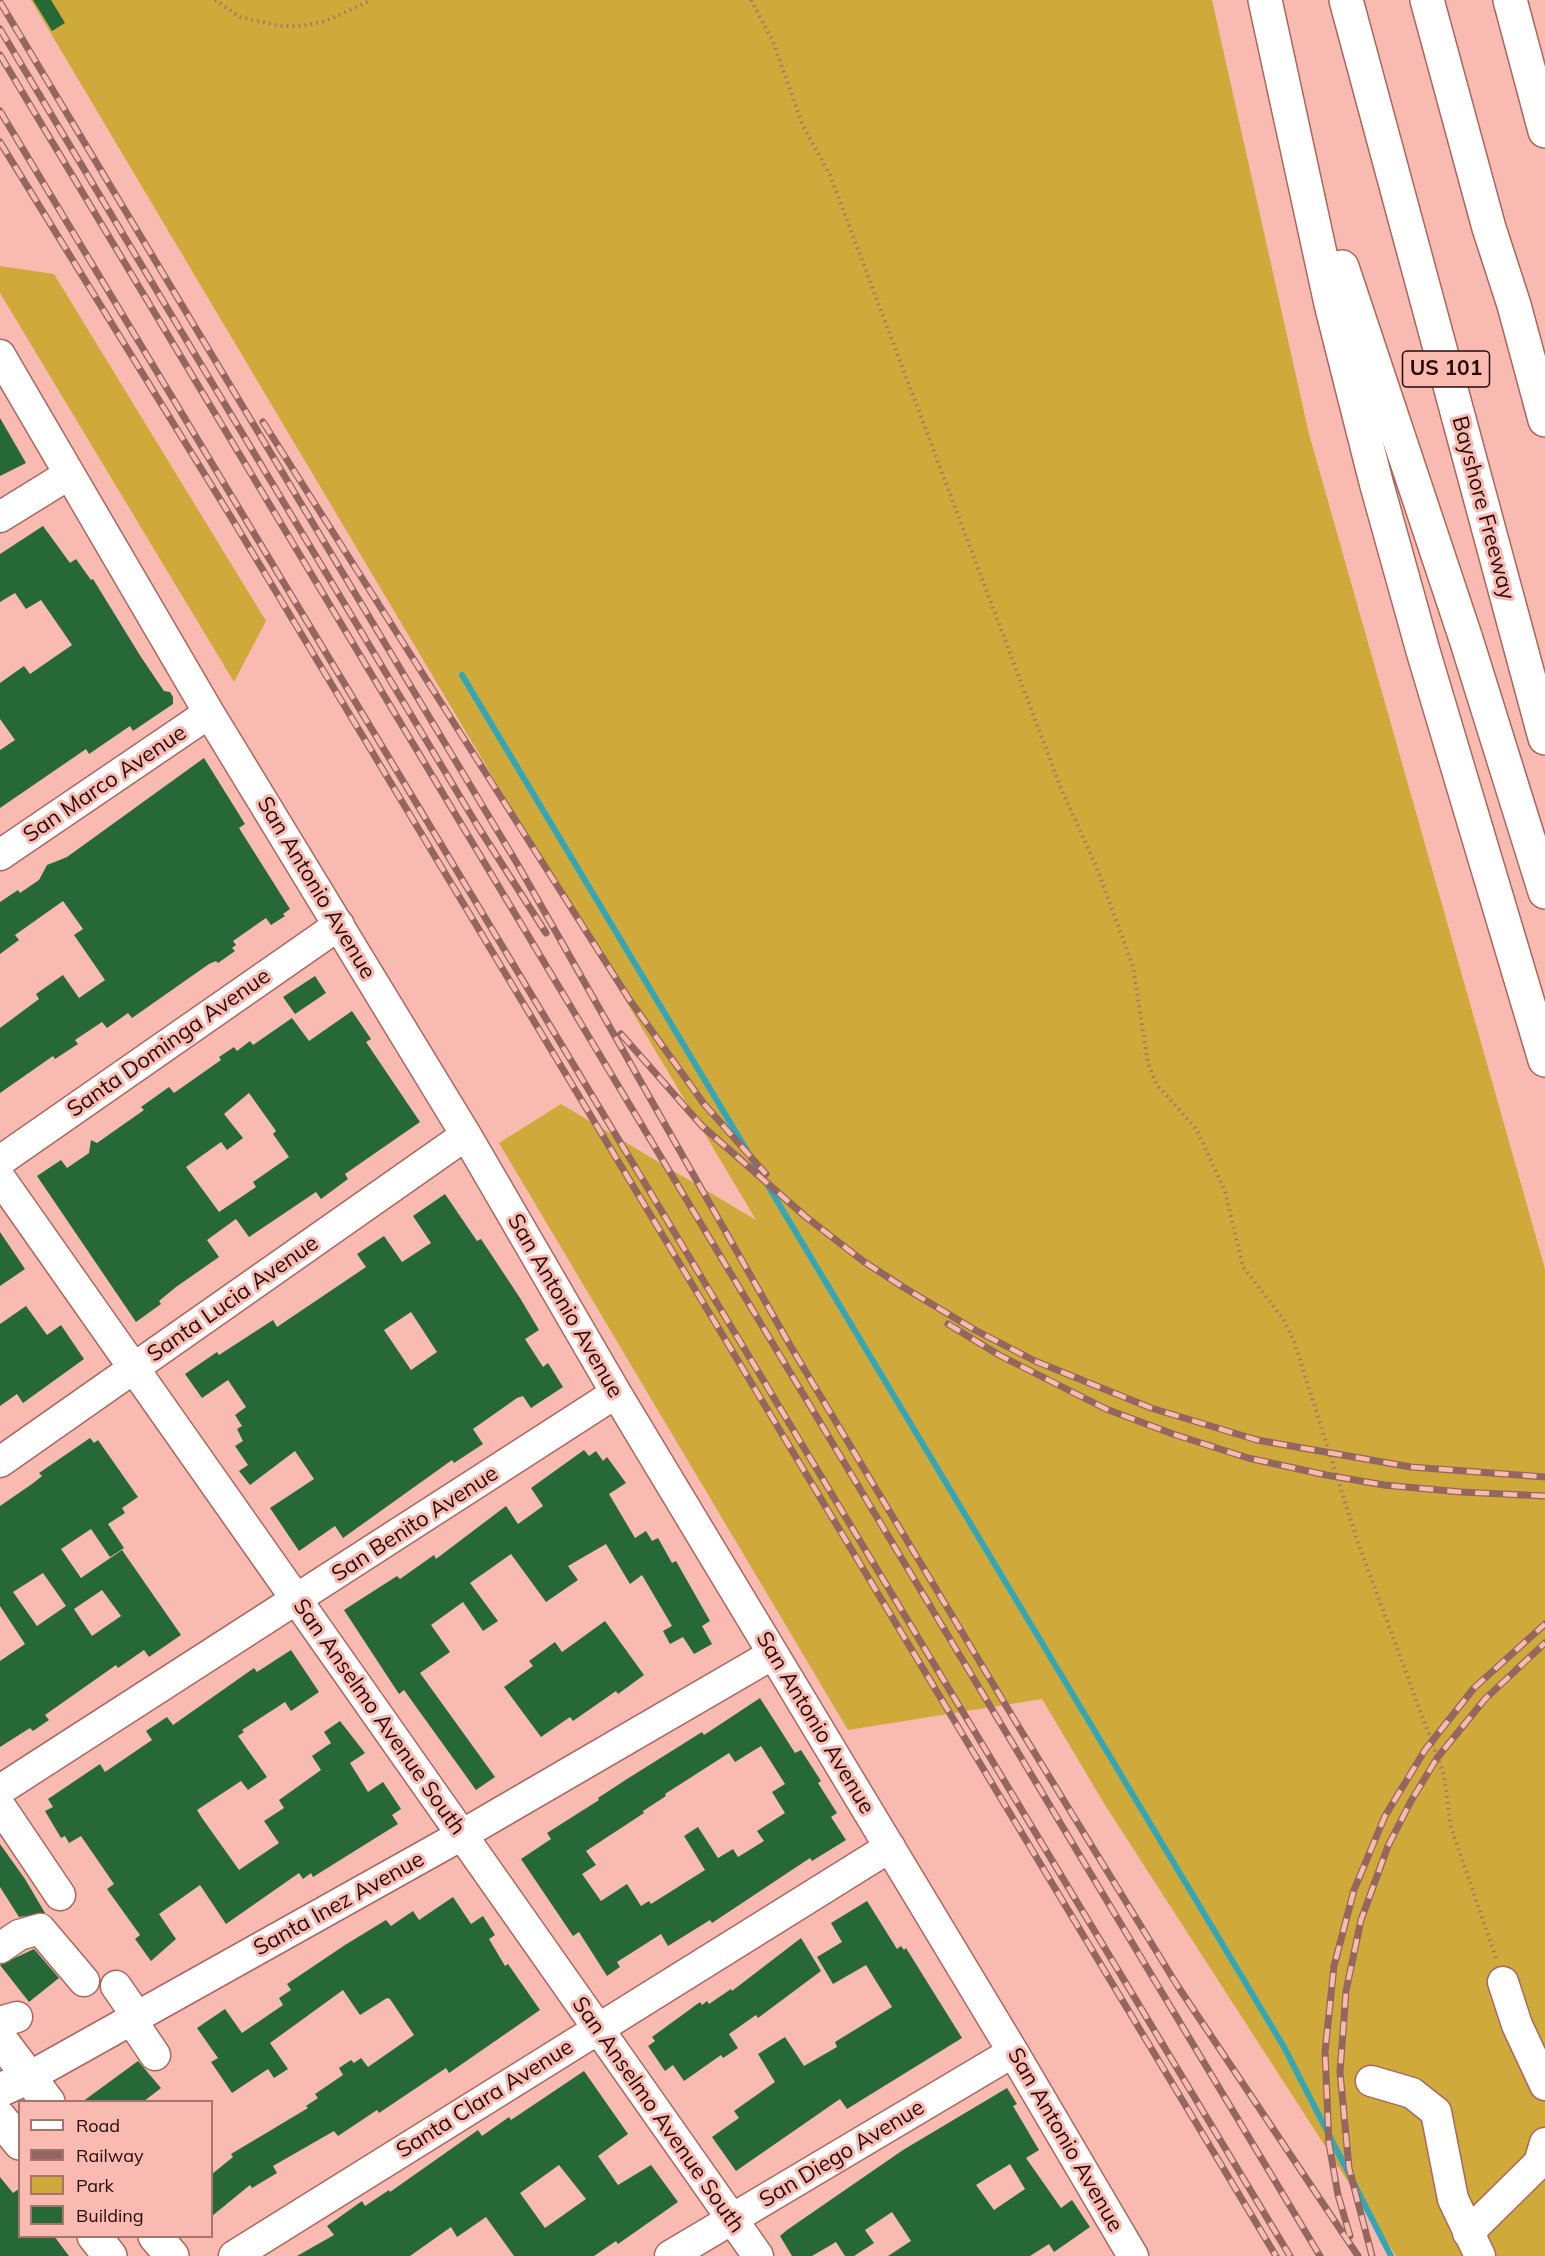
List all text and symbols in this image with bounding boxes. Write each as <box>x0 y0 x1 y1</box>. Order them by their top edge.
road number: US 101 <box>1402 351 1490 387</box>
street label: Bayshore Freeway <box>1446 413 1520 603</box>
street label: San Marco Avenue <box>18 720 192 848</box>
street label: San Antonio Avenue <box>251 792 381 984</box>
street label: Santa Dominga Avenue <box>62 963 276 1123</box>
street label: San Antonio Avenue <box>502 1209 628 1403</box>
street label: Santa Lucia Avenue <box>142 1230 324 1368</box>
street label: San Benito Avenue <box>327 1460 503 1588</box>
street label: San Anselmo Avenue South <box>287 1594 471 1840</box>
street label: San Antonio Avenue <box>750 1627 880 1819</box>
street label: Santa Inez Avenue <box>249 1846 429 1962</box>
street label: San Anselmo Avenue South <box>566 1992 750 2238</box>
street label: Santa Clara Avenue <box>392 2034 578 2164</box>
street label: San Antonio Avenue <box>1002 2043 1128 2237</box>
street label: San Diego Avenue <box>755 2094 929 2214</box>
legend <box>18 2100 213 2238</box>
text: Road <box>76 2114 120 2137</box>
text: Railway <box>76 2144 144 2167</box>
text: Park <box>76 2174 114 2197</box>
text: Building <box>76 2204 144 2227</box>

